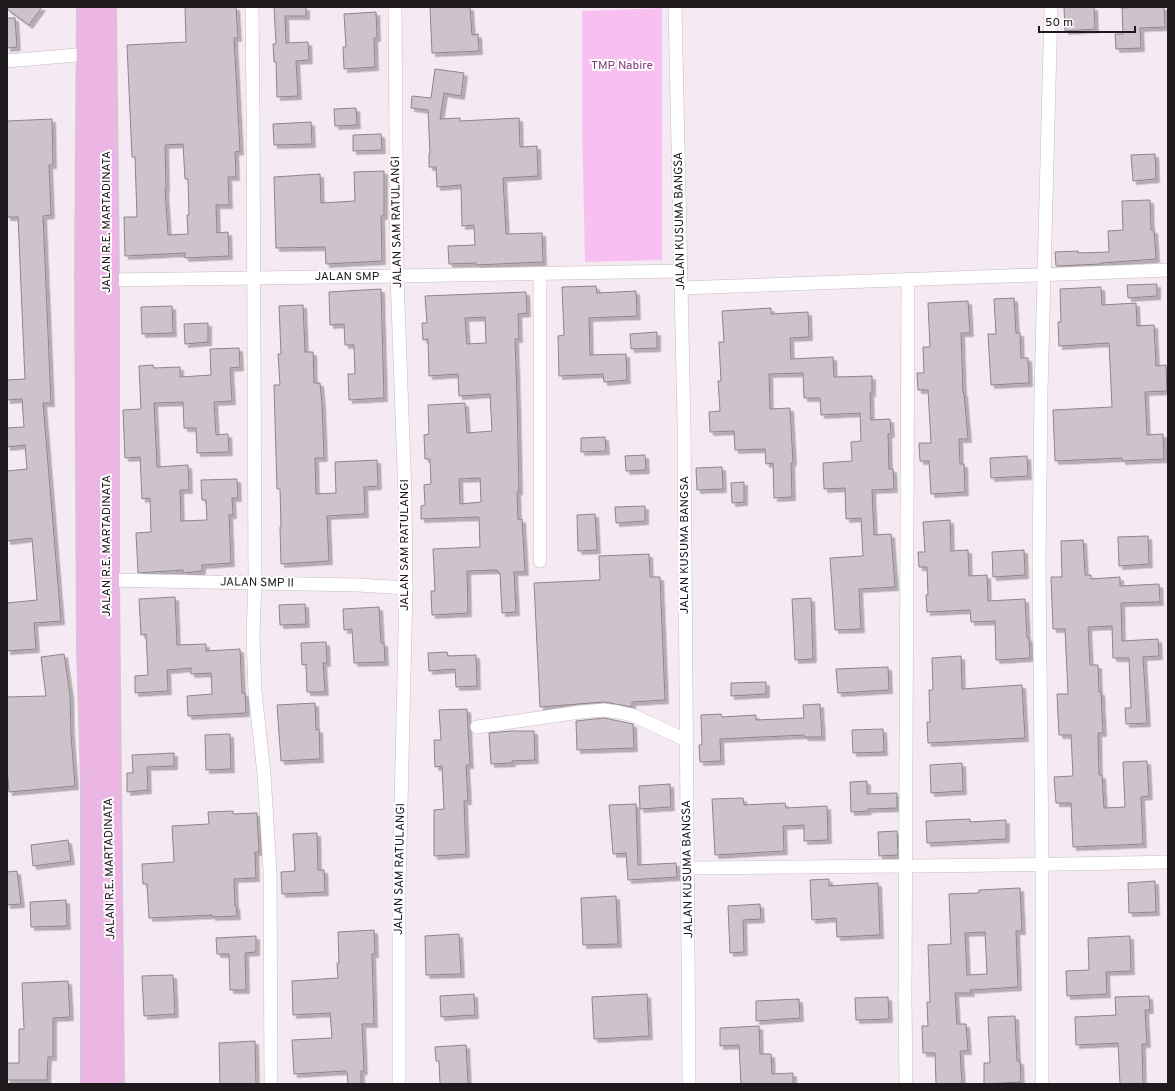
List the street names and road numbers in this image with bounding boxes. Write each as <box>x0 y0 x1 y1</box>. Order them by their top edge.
street label: JALAN R.E. MARTADINATA <box>99 151 115 293</box>
street label: JALAN KUSUMA BANGSA <box>671 152 689 290</box>
street label: JALAN SAM RATULANGI <box>388 156 406 288</box>
street label: JALAN SMP <box>315 269 380 285</box>
street label: JALAN R.E. MARTADINATA <box>99 475 115 617</box>
street label: JALAN KUSUMA BANGSA <box>677 476 693 614</box>
street label: JALAN SAM RATULANGI <box>397 479 413 611</box>
street label: JALAN SMP II <box>220 574 294 592</box>
street label: JALAN R.E. MARTADINATA <box>101 798 119 940</box>
street label: JALAN KUSUMA BANGSA <box>679 800 697 938</box>
street label: JALAN SAM RATULANGI <box>391 803 409 935</box>

